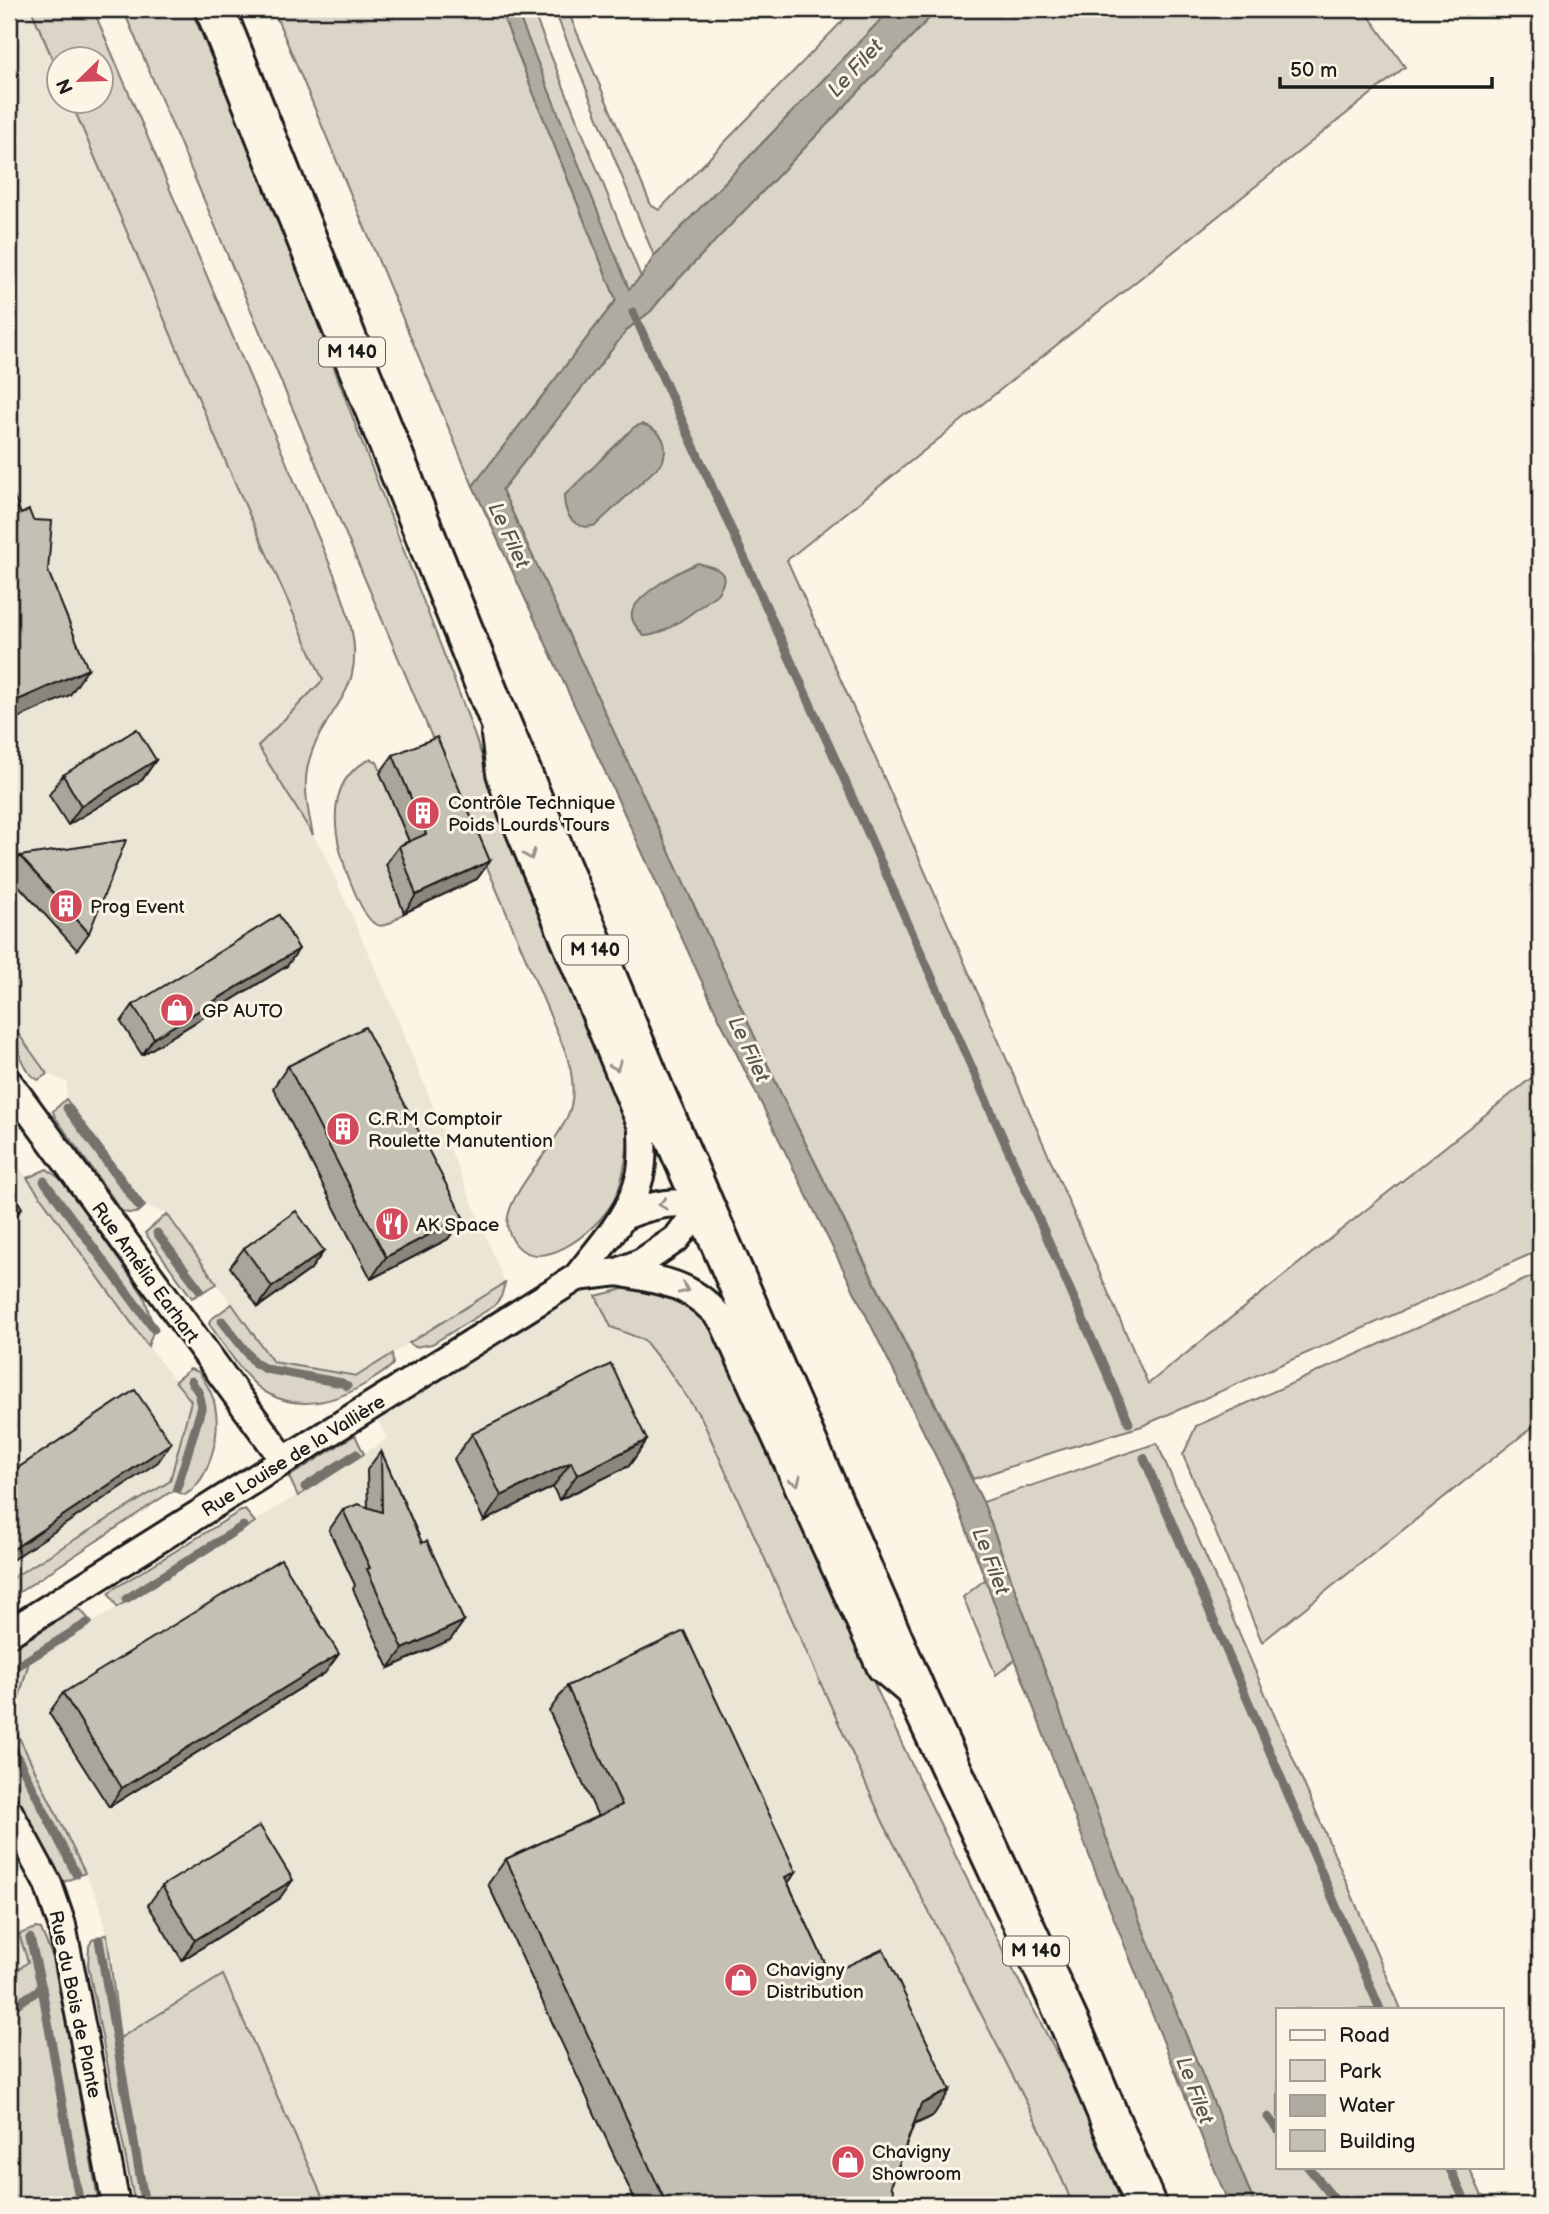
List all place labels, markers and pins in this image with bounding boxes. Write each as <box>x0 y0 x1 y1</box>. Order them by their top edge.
place label: Contrôle Technique Poids Lourds Tours <box>448 792 615 837</box>
building icon: Contrôle Technique Poids Lourds Tours <box>404 794 442 832</box>
building icon: Prog Event <box>47 887 85 925</box>
place label: Prog Event <box>90 896 185 919</box>
shop icon: GP AUTO <box>158 991 196 1029</box>
place label: GP AUTO <box>202 1000 283 1023</box>
place label: C.R.M Comptoir Roulette Manutention <box>368 1108 553 1153</box>
building icon: C.R.M Comptoir Roulette Manutention <box>324 1110 362 1148</box>
restaurant icon: AK Space <box>373 1205 411 1243</box>
place label: AK Space <box>416 1214 499 1237</box>
place label: Chavigny Distribution <box>766 1959 864 2004</box>
shop icon: Chavigny Distribution <box>722 1961 760 1999</box>
place label: Chavigny Showroom <box>872 2141 961 2186</box>
shop icon: Chavigny Showroom <box>829 2143 867 2181</box>

